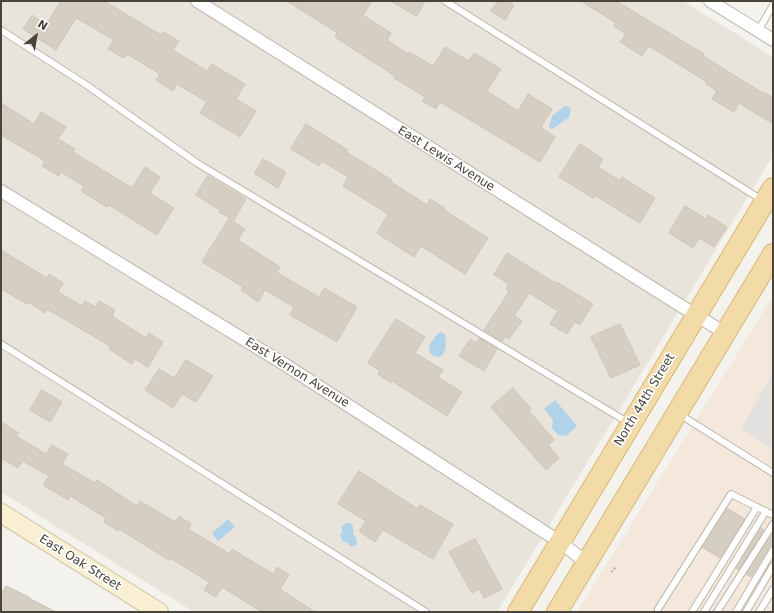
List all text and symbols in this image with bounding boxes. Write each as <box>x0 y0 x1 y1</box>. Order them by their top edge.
north arrow <box>16 16 56 56</box>
text: N <box>35 17 50 33</box>
street label: East Lewis Avenue <box>395 123 497 195</box>
street label: East Vernon Avenue <box>242 335 352 411</box>
street label: North 44th Street <box>612 351 678 449</box>
street label: East Oak Street <box>36 532 124 594</box>

